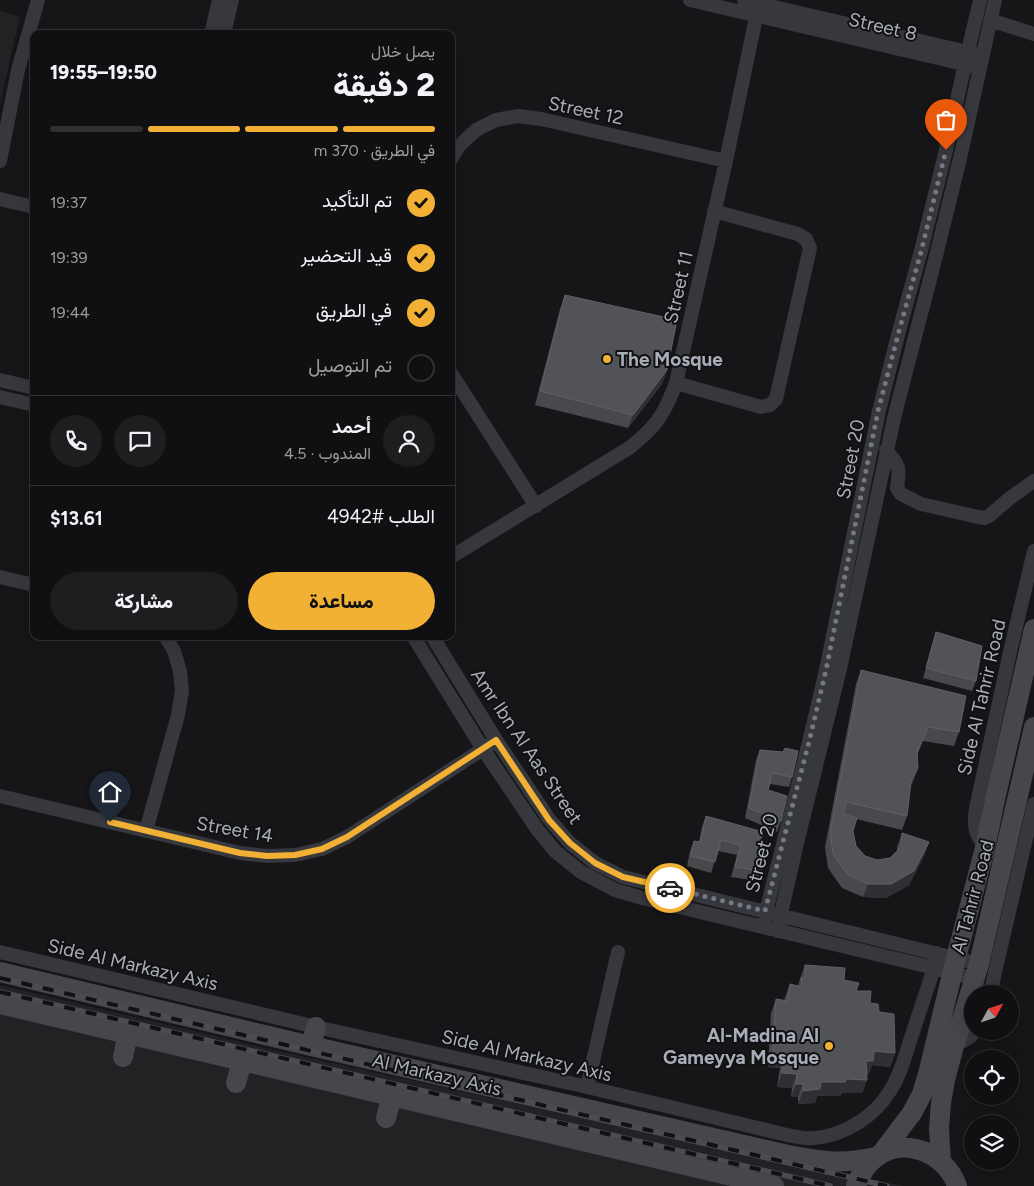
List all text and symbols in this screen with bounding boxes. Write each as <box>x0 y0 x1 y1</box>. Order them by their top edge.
street label: Street 8 <box>846 7 919 46</box>
text: يصل خلال <box>371 42 435 61</box>
text: 19:50–19:55 <box>50 61 157 84</box>
text: 2 دقيقة <box>333 66 435 104</box>
street label: Street 12 <box>546 91 626 130</box>
pin <box>925 99 967 150</box>
icon: bag <box>932 106 960 134</box>
text: في الطريق · 370 m <box>314 141 435 160</box>
text: تم التأكيد <box>322 189 392 212</box>
icon: check <box>407 189 435 217</box>
text: 19:37 <box>50 193 87 212</box>
text: قيد التحضير <box>301 244 392 267</box>
icon: check <box>407 244 435 272</box>
text: 19:39 <box>50 248 87 267</box>
street label: Street 11 <box>659 249 698 326</box>
text: في الطريق <box>316 299 392 322</box>
icon: check <box>407 299 435 327</box>
text: 19:44 <box>50 303 90 322</box>
place label: The Mosque <box>617 348 723 371</box>
marker: The Mosque <box>601 353 613 365</box>
text: تم التوصيل <box>308 354 392 377</box>
button: phone <box>50 415 102 467</box>
button: chat <box>114 415 166 467</box>
text: أحمد <box>332 415 371 438</box>
button: person <box>383 415 435 467</box>
street label: Street 20 <box>832 417 869 501</box>
text: المندوب · 4.5 <box>284 444 371 463</box>
text: الطلب #4942 <box>327 505 435 528</box>
text: $13.61 <box>50 507 103 530</box>
button: مشاركة <box>50 572 238 630</box>
button: مساعدة <box>248 572 435 630</box>
street label: Side Al Tahrir Road <box>952 617 1011 777</box>
street label: Amr Ibn Al Aas Street <box>466 664 587 828</box>
pin <box>89 771 131 822</box>
icon: home <box>96 778 124 806</box>
street label: Street 14 <box>195 811 275 848</box>
street label: Street 20 <box>741 811 782 895</box>
street label: Al Tahrir Road <box>946 838 999 957</box>
courier <box>645 863 695 913</box>
icon: car <box>656 874 684 902</box>
street label: Side Al Markazy Axis <box>45 934 220 995</box>
north arrow <box>964 985 1019 1040</box>
map controls <box>964 985 1019 1170</box>
place label: Al-Madina Al Gameyya Mosque <box>663 1024 819 1069</box>
street label: Side Al Markazy Axis <box>439 1025 614 1086</box>
marker: Al-Madina Al Gameyya Mosque <box>823 1040 835 1052</box>
street label: Al Markazy Axis <box>370 1048 504 1101</box>
button: locate <box>964 1050 1019 1105</box>
button: layers <box>964 1115 1019 1170</box>

